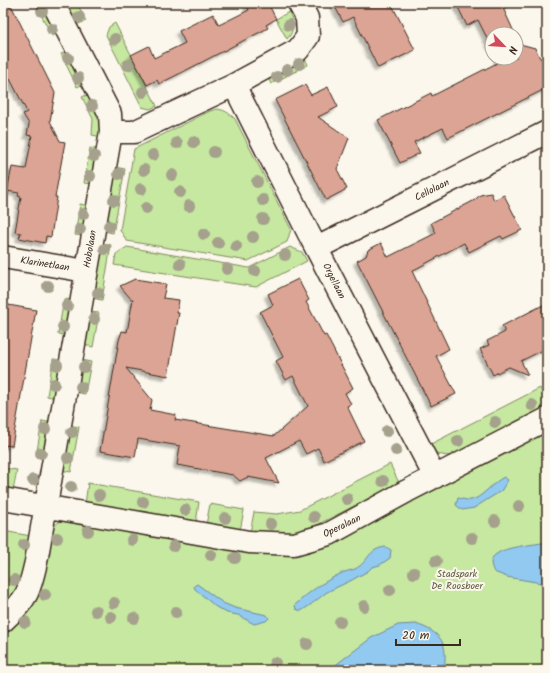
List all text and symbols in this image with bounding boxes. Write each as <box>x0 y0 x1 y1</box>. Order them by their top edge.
north arrow <box>484 26 524 66</box>
text: N <box>503 43 522 57</box>
street label: Cellolaan <box>412 174 452 206</box>
street label: Hobolaan <box>79 229 101 269</box>
street label: Klarinetlaan <box>19 252 71 276</box>
street label: Orgellaan <box>318 260 350 302</box>
street label: Operalaan <box>320 510 364 542</box>
park label: Stadspark De Roosboer <box>431 566 484 594</box>
scale bar <box>396 621 460 647</box>
text: 20 m <box>402 626 430 645</box>

